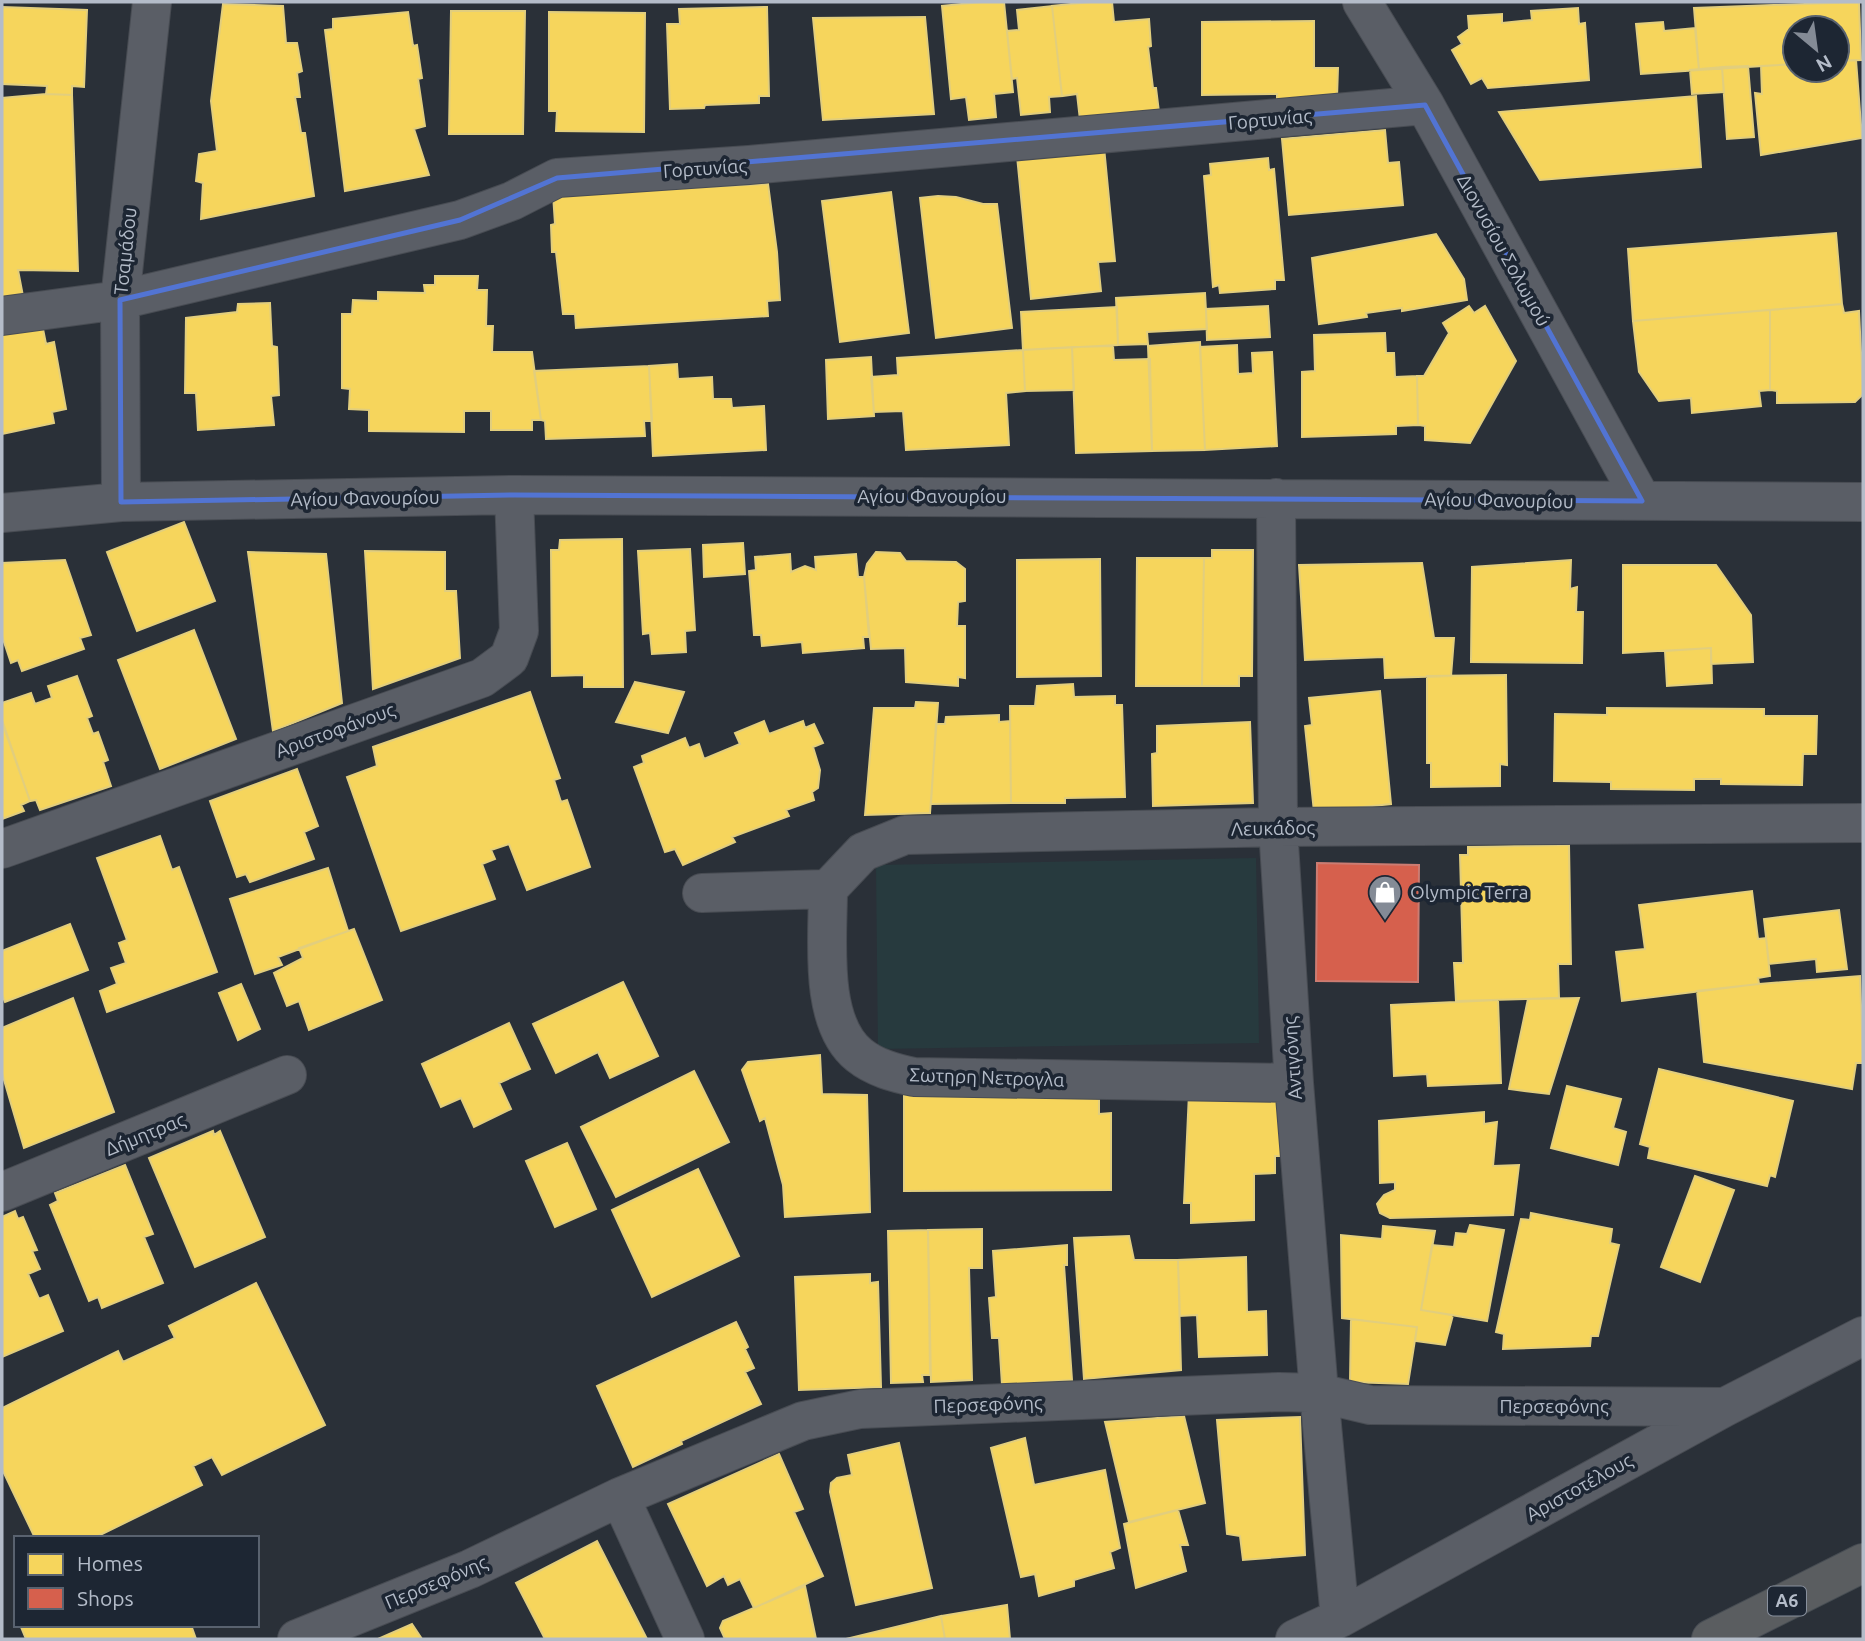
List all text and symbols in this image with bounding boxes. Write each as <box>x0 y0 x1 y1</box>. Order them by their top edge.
north arrow <box>1781 14 1851 84</box>
text: N <box>1813 51 1836 77</box>
street label: Γορτυνίας <box>1227 104 1313 134</box>
street label: Γορτυνίας <box>662 154 748 182</box>
street label: Διονυσίου Σολωμού <box>1453 170 1555 330</box>
street label: Τσαμάδου <box>109 206 141 296</box>
street label: Αγίου Φανουρίου <box>857 485 1007 507</box>
street label: Αγίου Φανουρίου <box>290 486 440 510</box>
street label: Αγίου Φανουρίου <box>1424 488 1574 512</box>
street label: Αριστοφάνους <box>272 698 398 762</box>
street label: Λευκάδος <box>1231 816 1316 840</box>
shop icon: Olympic Terra <box>1366 873 1404 922</box>
place label: Olympic Terra <box>1410 881 1528 903</box>
street label: Αντιγόνης <box>1278 1015 1306 1101</box>
street label: Σωτηρη Νετρογλα <box>909 1063 1065 1091</box>
street label: Δήμητρας <box>102 1108 189 1160</box>
street label: Περσεφόνης <box>933 1391 1043 1417</box>
street label: Περσεφόνης <box>1499 1395 1609 1417</box>
street label: Αριστοτέλους <box>1522 1449 1636 1525</box>
legend <box>14 1536 259 1627</box>
street label: Περσεφόνης <box>381 1550 491 1613</box>
text: Homes <box>77 1551 143 1575</box>
text: Shops <box>77 1586 134 1610</box>
road number: Α6 <box>1768 1586 1806 1616</box>

